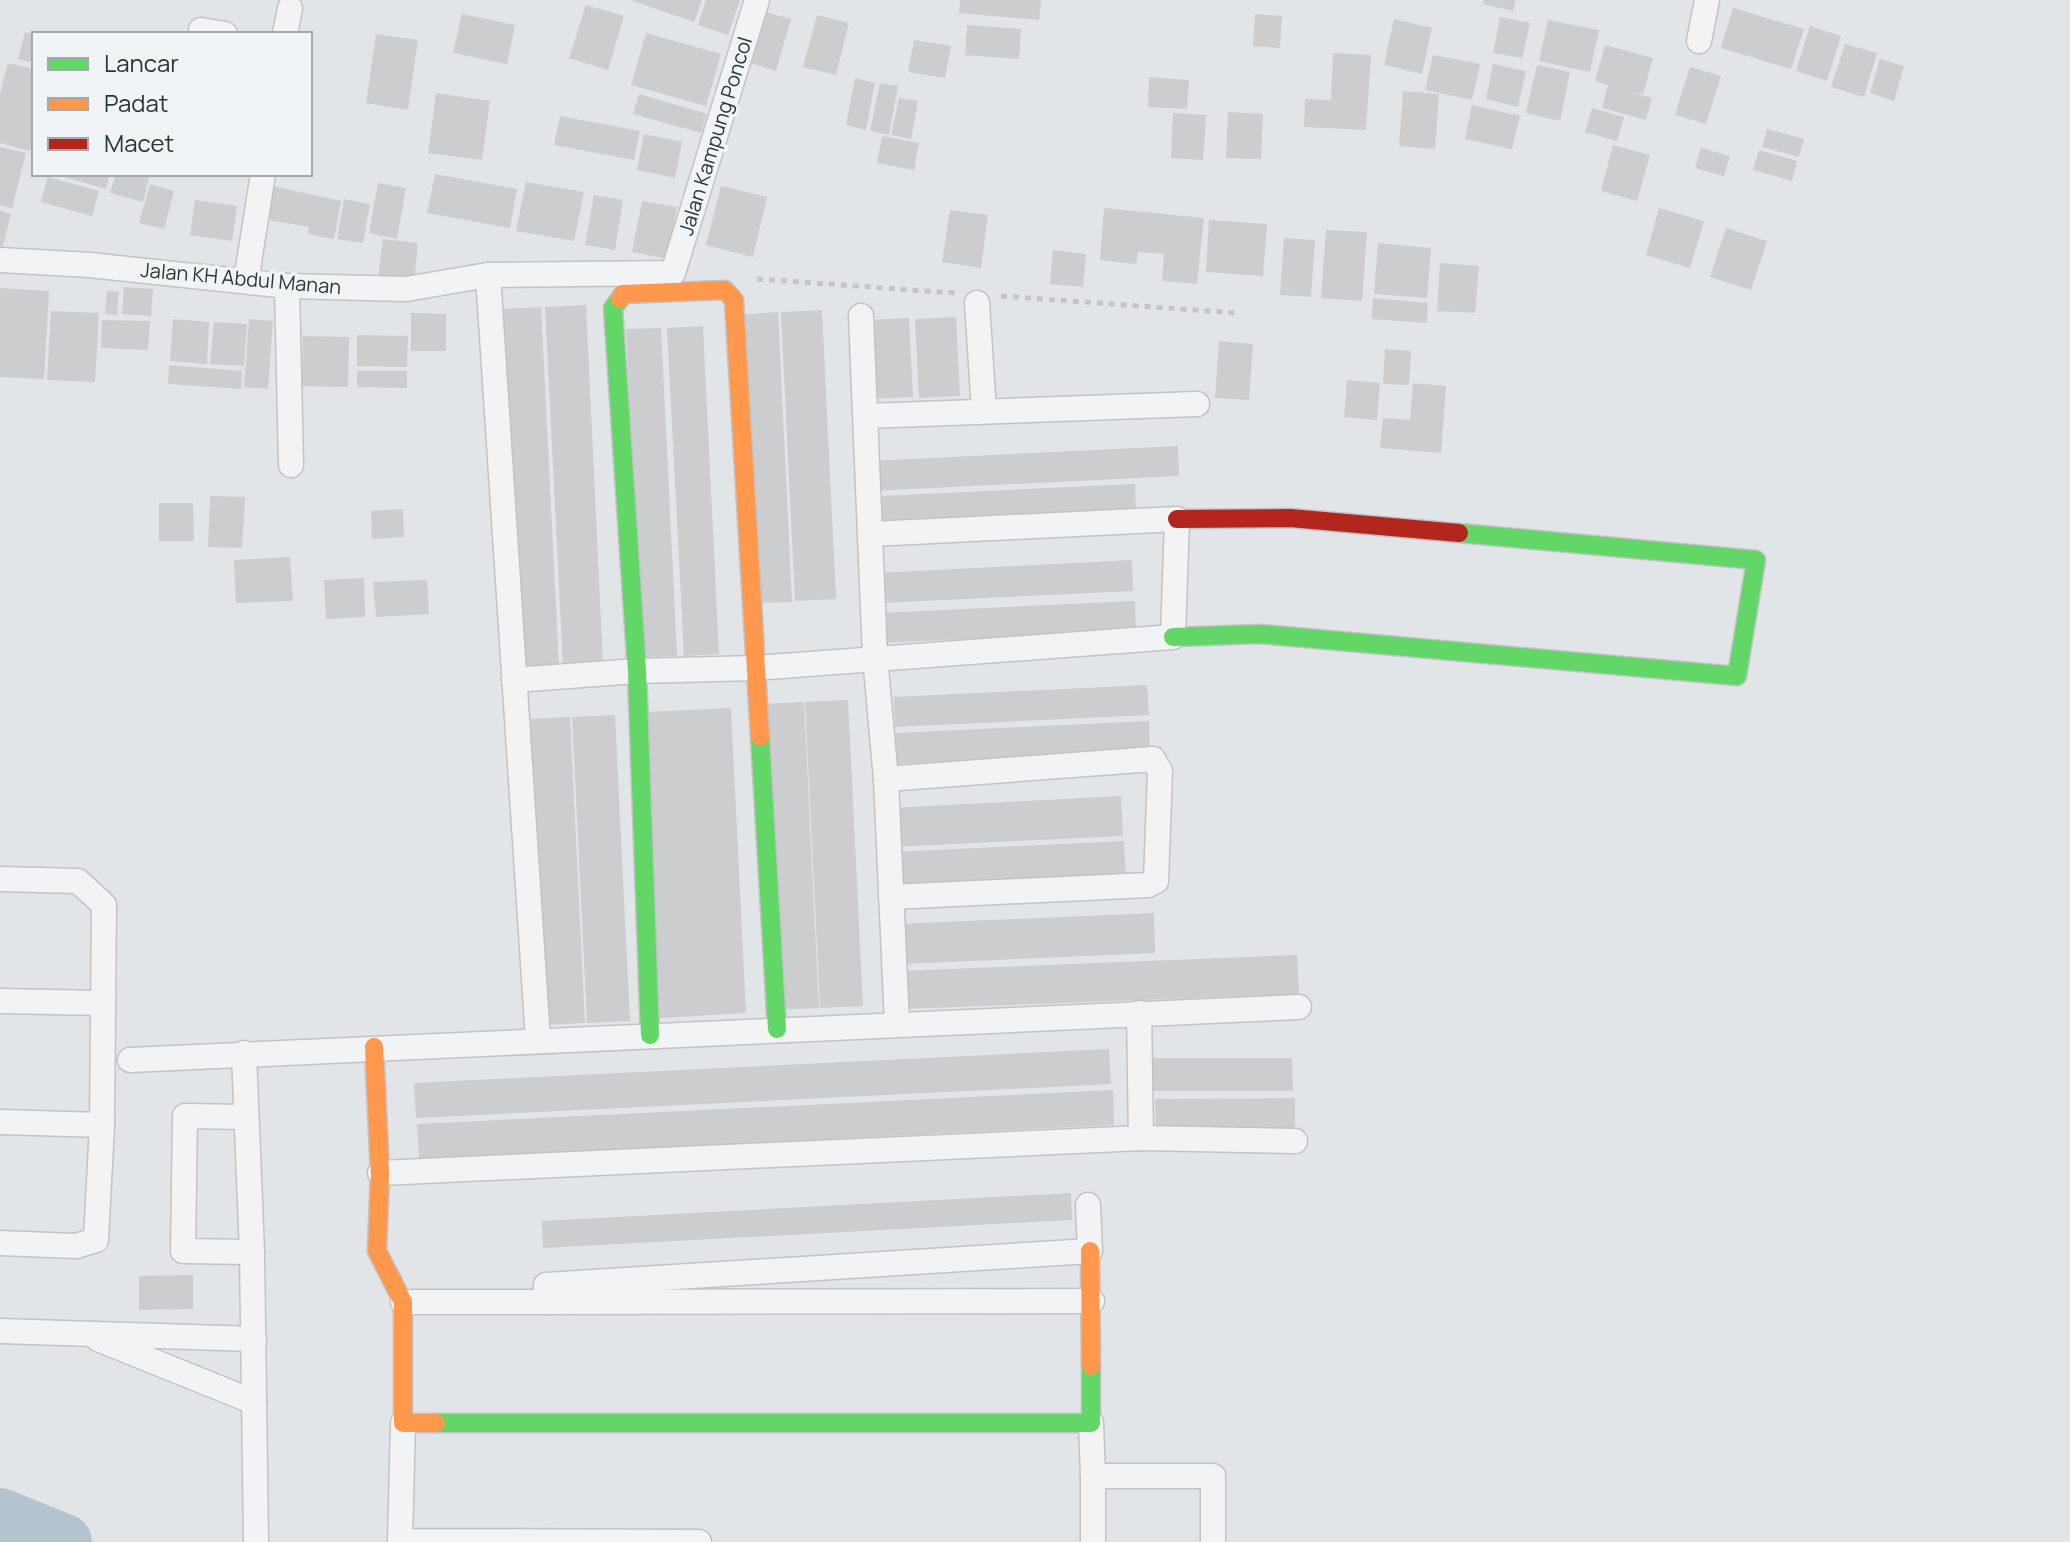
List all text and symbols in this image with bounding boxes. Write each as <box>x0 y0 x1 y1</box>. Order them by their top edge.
legend <box>32 32 312 176</box>
street label: Jalan Kampung Poncol <box>672 33 758 239</box>
text: Lancar <box>104 46 179 79</box>
text: Padat <box>104 86 168 119</box>
text: Macet <box>104 126 174 159</box>
street label: Jalan KH Abdul Manan <box>140 256 342 300</box>

